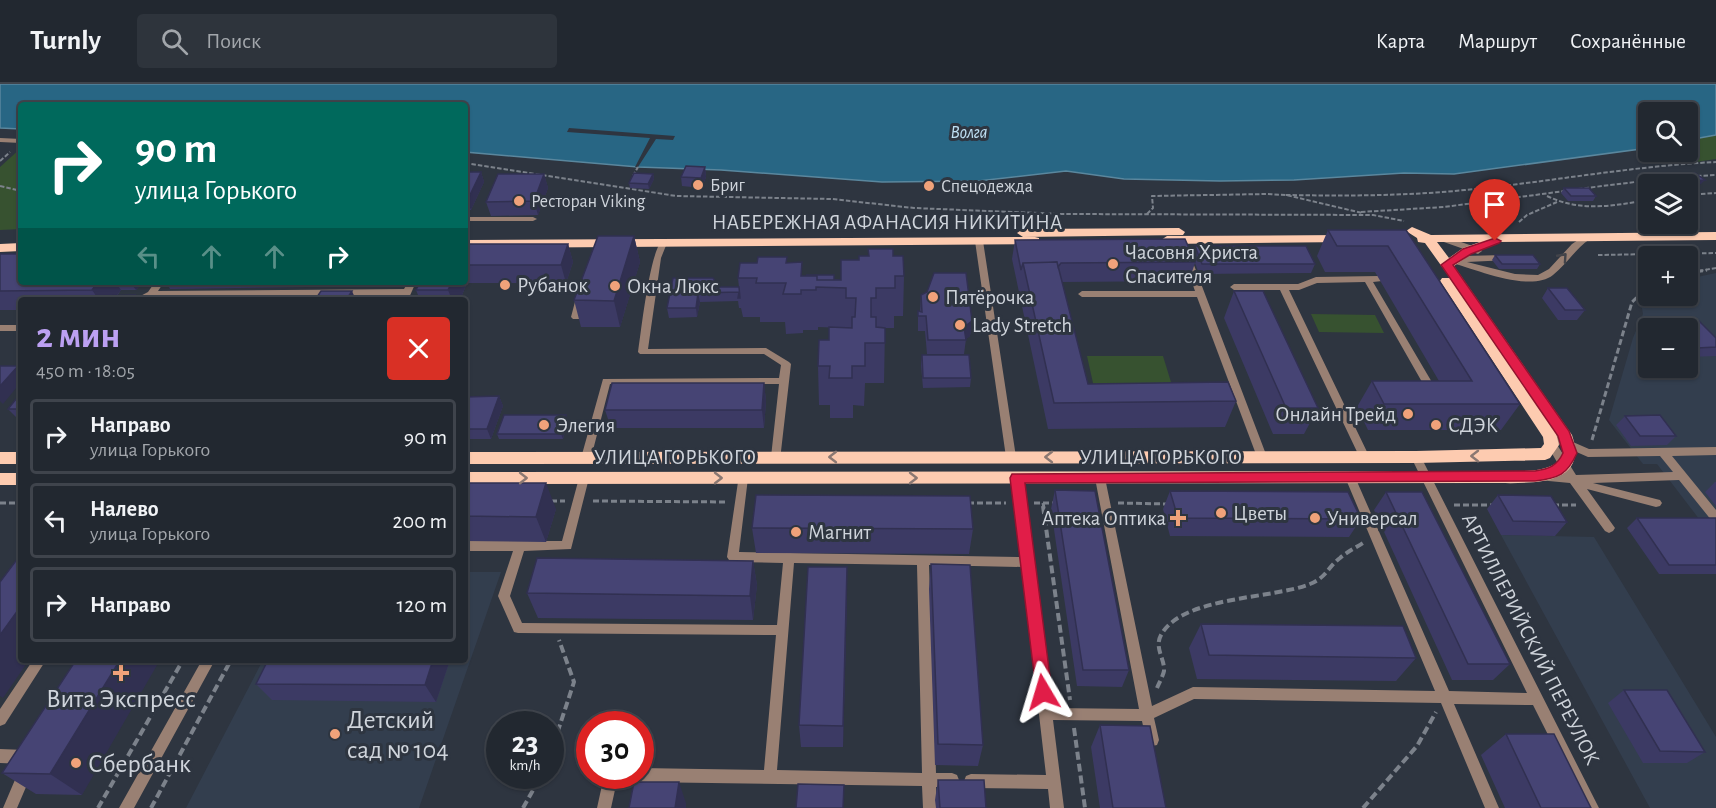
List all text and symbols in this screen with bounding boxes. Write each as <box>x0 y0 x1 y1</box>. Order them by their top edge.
search box <box>137 14 557 68</box>
icon: search <box>158 25 191 58</box>
text: Turnly <box>30 27 101 55</box>
text: Поиск <box>206 30 261 52</box>
text: Карта <box>1376 31 1425 52</box>
text: Маршрут <box>1458 31 1537 52</box>
text: Сохранённые <box>1570 31 1686 52</box>
map controls <box>1638 102 1698 378</box>
button: search <box>1638 102 1698 162</box>
water label: Волга <box>951 124 987 142</box>
icon: right <box>36 126 114 204</box>
text: 90 m <box>135 128 217 170</box>
button: layers <box>1638 174 1698 234</box>
text: улица Горького <box>135 177 297 204</box>
place label: Бриг <box>710 177 746 195</box>
marker: Бриг <box>691 178 705 192</box>
place label: Спецодежда <box>941 178 1033 196</box>
marker: Спецодежда <box>922 179 936 193</box>
pin <box>1469 179 1520 241</box>
icon: arrive <box>1478 188 1511 221</box>
place label: Ресторан Viking <box>531 193 646 211</box>
marker: Ресторан Viking <box>512 194 526 208</box>
street label: НАБЕРЕЖНАЯ АФАНАСИЯ НИКИТИНА <box>712 212 1062 233</box>
icon: left <box>132 240 165 273</box>
icon: ahead <box>195 240 228 273</box>
icon: ahead <box>258 240 291 273</box>
icon: right <box>321 240 354 273</box>
place label: Часовня Христа Спасителя <box>1125 242 1259 287</box>
button: + <box>1638 246 1698 306</box>
one-way arrow <box>1556 254 1567 264</box>
marker: Часовня Христа Спасителя <box>1106 257 1120 271</box>
place label: Рубанок <box>517 275 588 296</box>
place label: Окна Люкс <box>627 276 719 297</box>
marker: Рубанок <box>498 278 512 292</box>
marker: Окна Люкс <box>608 279 622 293</box>
place label: Пятёрочка <box>945 287 1035 308</box>
marker: Пятёрочка <box>926 290 940 304</box>
place label: Lady Stretch <box>972 315 1072 336</box>
button: close <box>387 317 450 380</box>
text: 2 мин <box>36 318 120 354</box>
marker: Lady Stretch <box>953 318 967 332</box>
button: − <box>1638 318 1698 378</box>
text: 450 m · 18:05 <box>36 361 135 381</box>
place label: Онлайн Трейд <box>1275 404 1396 425</box>
marker: Онлайн Трейд <box>1401 407 1415 421</box>
text: Направо <box>90 414 171 436</box>
place label: Элегия <box>556 415 615 436</box>
place label: СДЭК <box>1448 415 1498 436</box>
marker: Элегия <box>537 418 551 432</box>
marker: СДЭК <box>1429 418 1443 432</box>
icon: right <box>39 420 72 453</box>
text: 90 m <box>404 426 447 448</box>
text: улица Горького <box>90 440 210 460</box>
street label: УЛИЦА ГОРЬКОГО <box>594 447 756 468</box>
street label: УЛИЦА ГОРЬКОГО <box>1080 447 1242 468</box>
one-way arrow <box>1470 450 1479 462</box>
one-way arrow <box>829 451 838 463</box>
one-way arrow <box>1045 451 1054 463</box>
one-way arrow <box>519 472 528 484</box>
one-way arrow <box>714 472 723 484</box>
one-way arrow <box>909 472 918 484</box>
text: Налево <box>90 498 159 520</box>
place label: Цветы <box>1233 503 1287 524</box>
icon: left <box>39 504 72 537</box>
marker: Цветы <box>1214 506 1228 520</box>
place label: Аптека Оптика <box>1042 508 1166 529</box>
place label: Универсал <box>1327 508 1418 529</box>
text: 200 m <box>393 510 447 532</box>
street label: АРТИЛЛЕРИЙСКИЙ ПЕРЕУЛОК <box>1458 510 1604 768</box>
marker: Аптека Оптика <box>1171 511 1185 525</box>
marker: Универсал <box>1308 511 1322 525</box>
place label: Магнит <box>808 522 872 543</box>
text: улица Горького <box>90 524 210 544</box>
marker: Магнит <box>789 525 803 539</box>
icon: right <box>39 588 72 621</box>
text: Направо <box>90 594 171 616</box>
text: 120 m <box>397 594 447 616</box>
position arrow <box>1011 660 1075 724</box>
marker: Вита Экспресс <box>114 666 128 680</box>
place label: Вита Экспресс <box>46 686 196 712</box>
place label: Детский сад № 104 <box>347 707 449 763</box>
speed limit sign: 30 <box>576 711 654 789</box>
marker: Детский сад № 104 <box>328 727 342 741</box>
text: 23 <box>511 728 539 758</box>
place label: Сбербанк <box>88 751 191 777</box>
marker: Сбербанк <box>69 756 83 770</box>
text: km/h <box>510 758 540 773</box>

